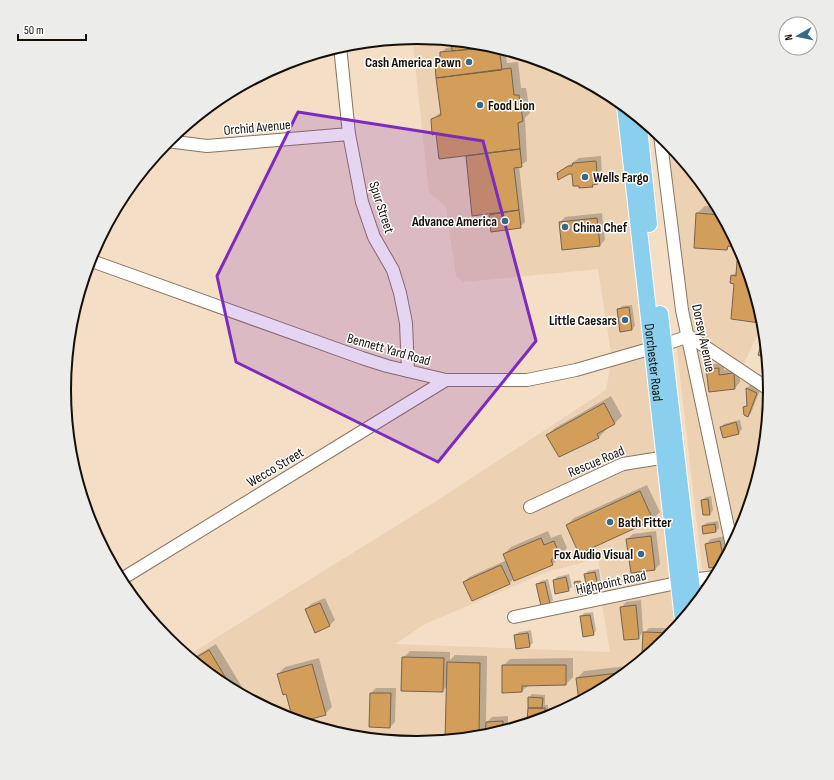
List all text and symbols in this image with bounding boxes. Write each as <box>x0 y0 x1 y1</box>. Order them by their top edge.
scale bar <box>18 16 86 42</box>
north arrow <box>778 16 818 56</box>
text: 50 m <box>24 23 44 38</box>
text: N <box>782 33 795 41</box>
place label: Cash America Pawn <box>365 54 461 71</box>
marker: Cash America Pawn <box>464 57 474 67</box>
place label: Food Lion <box>488 97 535 114</box>
marker: Food Lion <box>475 100 485 110</box>
street label: Orchid Avenue <box>223 116 291 139</box>
place label: Wells Fargo <box>593 169 649 186</box>
marker: Wells Fargo <box>580 172 590 182</box>
street label: Spur Street <box>365 179 398 235</box>
place label: Advance America <box>411 213 497 230</box>
marker: Advance America <box>500 216 510 226</box>
place label: China Chef <box>573 219 628 236</box>
marker: China Chef <box>560 222 570 232</box>
street label: Dorsey Avenue <box>688 303 719 374</box>
place label: Little Caesars <box>549 312 617 329</box>
marker: Little Caesars <box>620 315 630 325</box>
street label: Dorchester Road <box>641 323 666 402</box>
street label: Bennett Yard Road <box>345 329 433 370</box>
street label: Rescue Road <box>565 442 627 481</box>
street label: Wecco Street <box>244 444 307 491</box>
place label: Bath Fitter <box>618 514 672 531</box>
marker: Bath Fitter <box>605 517 615 527</box>
place label: Fox Audio Visual <box>554 546 633 563</box>
marker: Fox Audio Visual <box>636 549 646 559</box>
street label: Highpoint Road <box>574 567 648 598</box>

